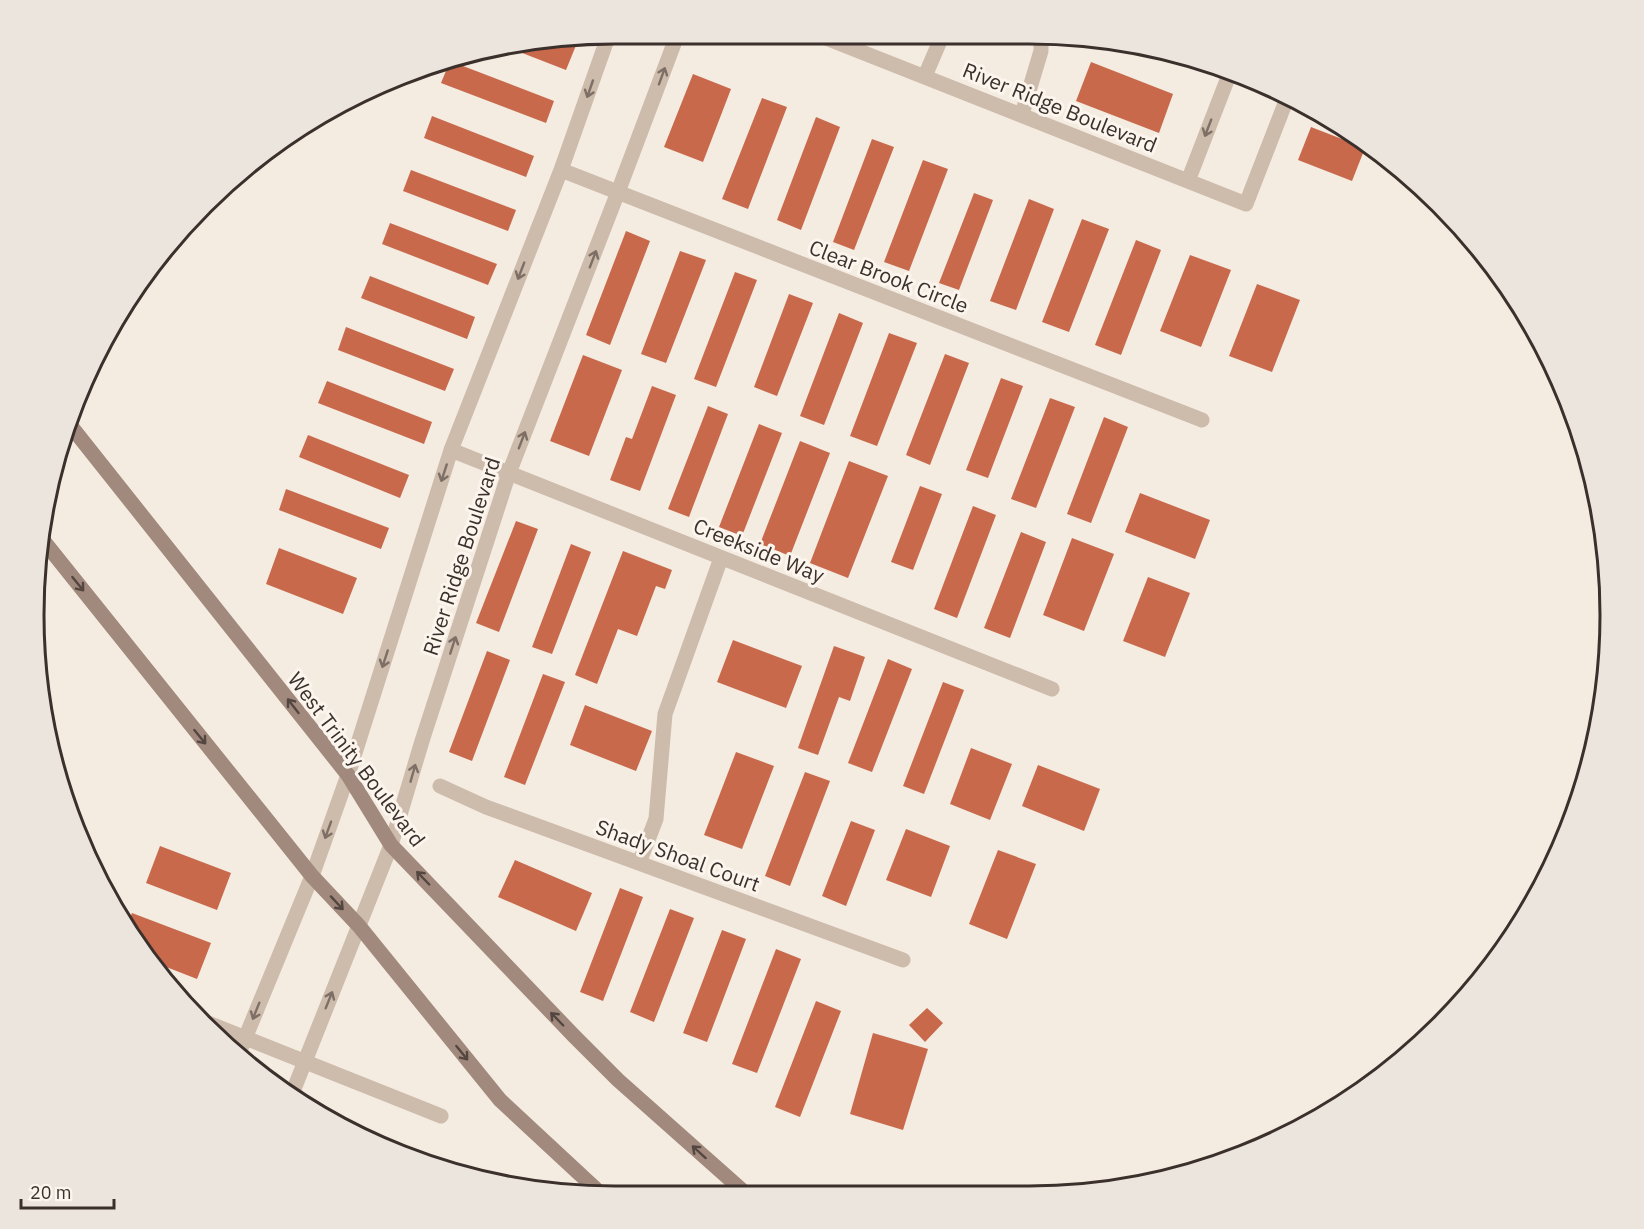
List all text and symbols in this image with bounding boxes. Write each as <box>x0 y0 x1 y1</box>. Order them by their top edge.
street label: River Ridge Boulevard <box>959 55 1161 159</box>
one-way arrow <box>657 67 668 86</box>
one-way arrow <box>583 79 594 98</box>
one-way arrow <box>1202 118 1213 137</box>
street label: Clear Brook Circle <box>805 233 973 319</box>
one-way arrow <box>588 250 599 268</box>
one-way arrow <box>515 262 526 280</box>
one-way arrow <box>517 432 528 450</box>
street label: River Ridge Boulevard <box>416 453 506 659</box>
one-way arrow <box>438 463 449 482</box>
street label: Creekside Way <box>689 511 829 589</box>
one-way arrow <box>72 576 85 592</box>
one-way arrow <box>448 636 459 655</box>
one-way arrow <box>379 649 390 668</box>
street label: West Trinity Boulevard <box>282 666 432 852</box>
one-way arrow <box>287 698 300 714</box>
one-way arrow <box>193 728 206 744</box>
one-way arrow <box>408 764 419 783</box>
street label: Shady Shoal Court <box>592 812 764 898</box>
one-way arrow <box>322 820 333 839</box>
one-way arrow <box>416 871 430 886</box>
one-way arrow <box>330 896 344 911</box>
one-way arrow <box>324 992 335 1010</box>
one-way arrow <box>250 1001 261 1020</box>
one-way arrow <box>550 1012 564 1027</box>
one-way arrow <box>455 1045 468 1061</box>
one-way arrow <box>692 1145 707 1159</box>
scale bar <box>21 1172 114 1210</box>
text: 20 m <box>30 1181 72 1204</box>

